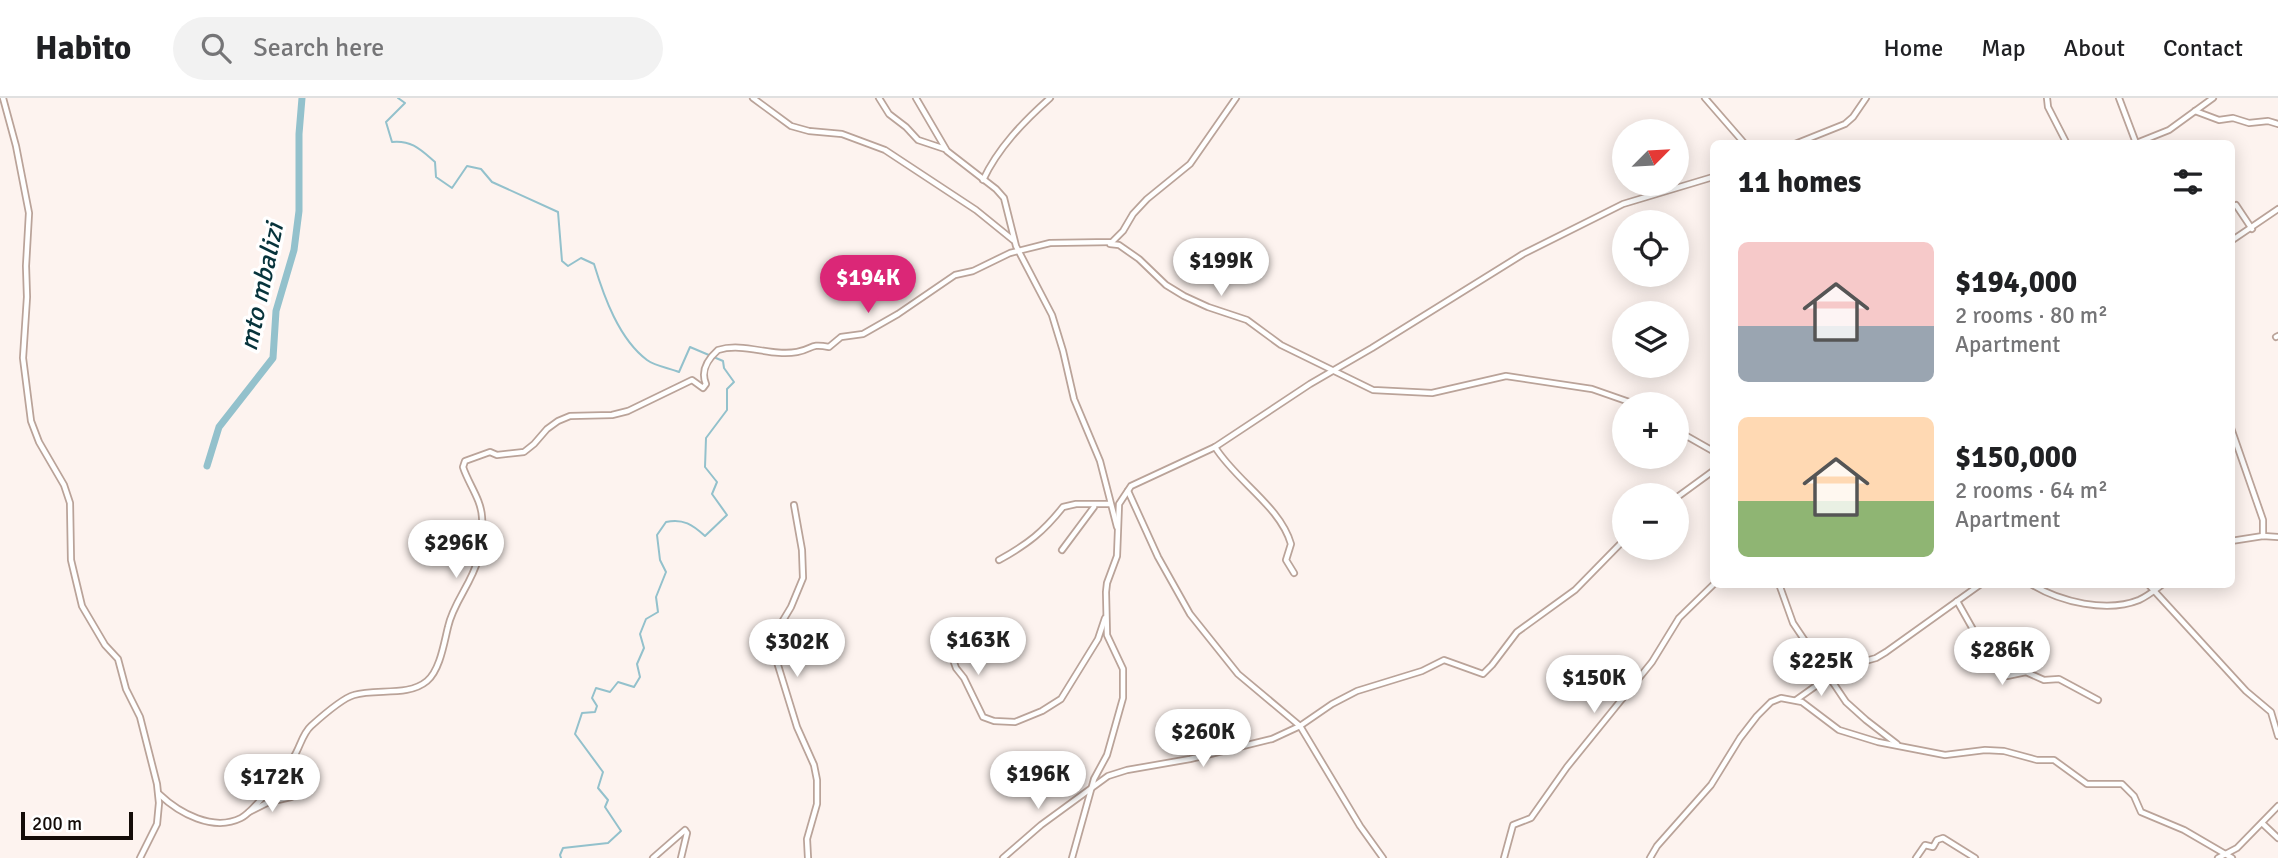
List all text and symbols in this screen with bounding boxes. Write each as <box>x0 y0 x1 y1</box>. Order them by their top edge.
search box <box>173 17 663 80</box>
text: Habito <box>35 28 131 69</box>
icon: search <box>197 29 235 67</box>
text: Search here <box>253 32 384 64</box>
text: Home <box>1883 33 1943 63</box>
text: Map <box>1981 33 2026 63</box>
text: About <box>2064 33 2125 63</box>
text: Contact <box>2163 33 2243 63</box>
north arrow <box>1612 119 1689 196</box>
map controls <box>1612 119 1689 560</box>
icon: filters <box>2169 163 2207 201</box>
text: 11 homes <box>1738 164 1861 201</box>
button: locate <box>1612 210 1689 287</box>
water label: mto mbalizi <box>233 217 292 354</box>
pin: $199K <box>1172 238 1270 298</box>
text: $199K <box>1189 246 1253 275</box>
pin: $194K <box>819 256 917 315</box>
text: $194K <box>836 263 900 292</box>
text: $194,000 <box>1955 264 2077 301</box>
icon: home <box>1794 270 1878 354</box>
button: layers <box>1612 301 1689 378</box>
text: 2 rooms · 80 m² <box>1955 301 2108 330</box>
text: Apartment <box>1955 330 2060 359</box>
button: + <box>1612 392 1689 469</box>
text: $150,000 <box>1955 439 2077 476</box>
icon: home <box>1794 445 1878 529</box>
text: 2 rooms · 64 m² <box>1955 476 2108 505</box>
button: − <box>1612 483 1689 560</box>
text: Apartment <box>1955 505 2060 534</box>
pin: $296K <box>407 520 505 580</box>
text: $296K <box>424 528 488 557</box>
pin: $163K <box>929 618 1027 677</box>
pin: $302K <box>748 620 846 679</box>
text: $163K <box>946 625 1010 654</box>
text: $302K <box>765 627 829 656</box>
pin: $286K <box>1953 628 2051 687</box>
text: $286K <box>1970 635 2034 664</box>
pin: $225K <box>1772 638 1870 698</box>
text: $225K <box>1789 646 1853 675</box>
pin: $150K <box>1545 656 1643 715</box>
text: $150K <box>1562 663 1626 692</box>
pin: $260K <box>1154 710 1252 769</box>
text: $260K <box>1171 717 1235 746</box>
pin: $196K <box>989 752 1087 811</box>
pin: $172K <box>223 754 321 814</box>
text: $196K <box>1006 759 1070 788</box>
text: $172K <box>240 762 304 791</box>
scale bar <box>21 809 133 841</box>
text: 200 m <box>32 812 82 836</box>

